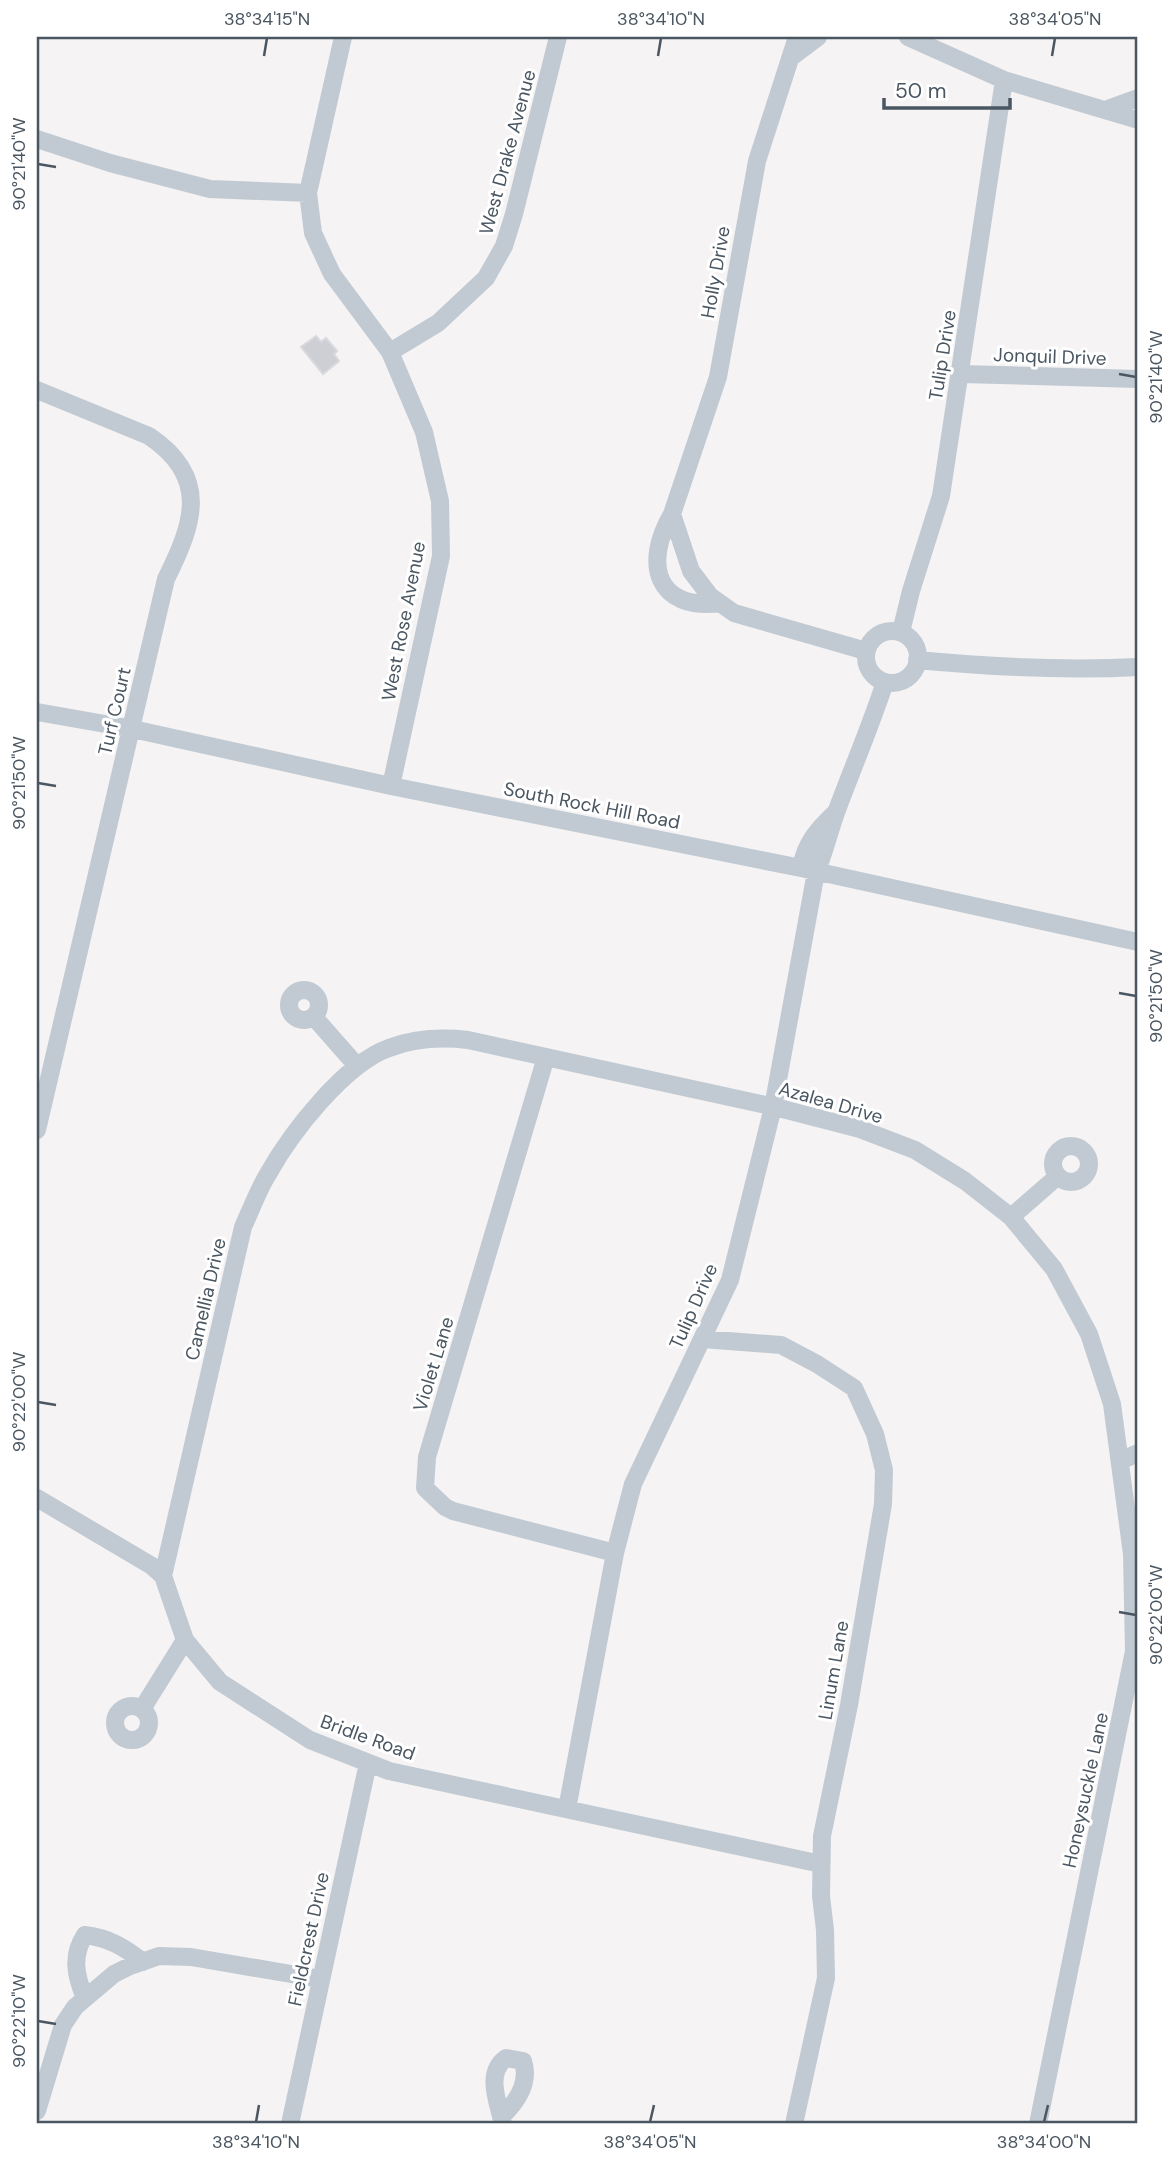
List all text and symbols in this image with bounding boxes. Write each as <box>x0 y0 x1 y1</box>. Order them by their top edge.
text: 38°34'15"N <box>224 7 310 31</box>
text: 38°34'10"N <box>617 7 705 31</box>
text: 38°34'05"N <box>1009 7 1101 31</box>
scale bar <box>884 66 1010 110</box>
street label: West Drake Avenue <box>473 67 542 237</box>
text: 50 m <box>895 77 946 105</box>
text: 90°21'40"W <box>7 117 31 211</box>
street label: Holly Drive <box>695 224 736 320</box>
street label: Tulip Drive <box>923 308 962 402</box>
text: 90°21'40"W <box>1144 330 1168 424</box>
street label: Jonquil Drive <box>993 342 1107 371</box>
street label: West Rose Avenue <box>376 539 431 703</box>
street label: Turf Court <box>92 665 137 757</box>
text: 90°21'50"W <box>7 736 31 830</box>
street label: South Rock Hill Road <box>501 776 682 835</box>
text: 90°21'50"W <box>1144 949 1168 1043</box>
street label: Azalea Drive <box>776 1076 886 1129</box>
street label: Camellia Drive <box>179 1235 232 1363</box>
street label: Tulip Drive <box>663 1259 723 1353</box>
street label: Violet Lane <box>407 1314 460 1415</box>
text: 90°22'00"W <box>7 1352 31 1452</box>
text: 90°22'00"W <box>1144 1565 1168 1665</box>
street label: Linum Lane <box>812 1618 855 1722</box>
street label: Bridle Road <box>317 1709 419 1766</box>
street label: Honeysuckle Lane <box>1057 1710 1114 1870</box>
street label: Fieldcrest Drive <box>282 1870 335 2009</box>
text: 90°22'10"W <box>7 1974 31 2068</box>
text: 38°34'10"N <box>212 2130 300 2154</box>
text: 38°34'05"N <box>604 2130 696 2154</box>
text: 38°34'00"N <box>997 2130 1091 2154</box>

